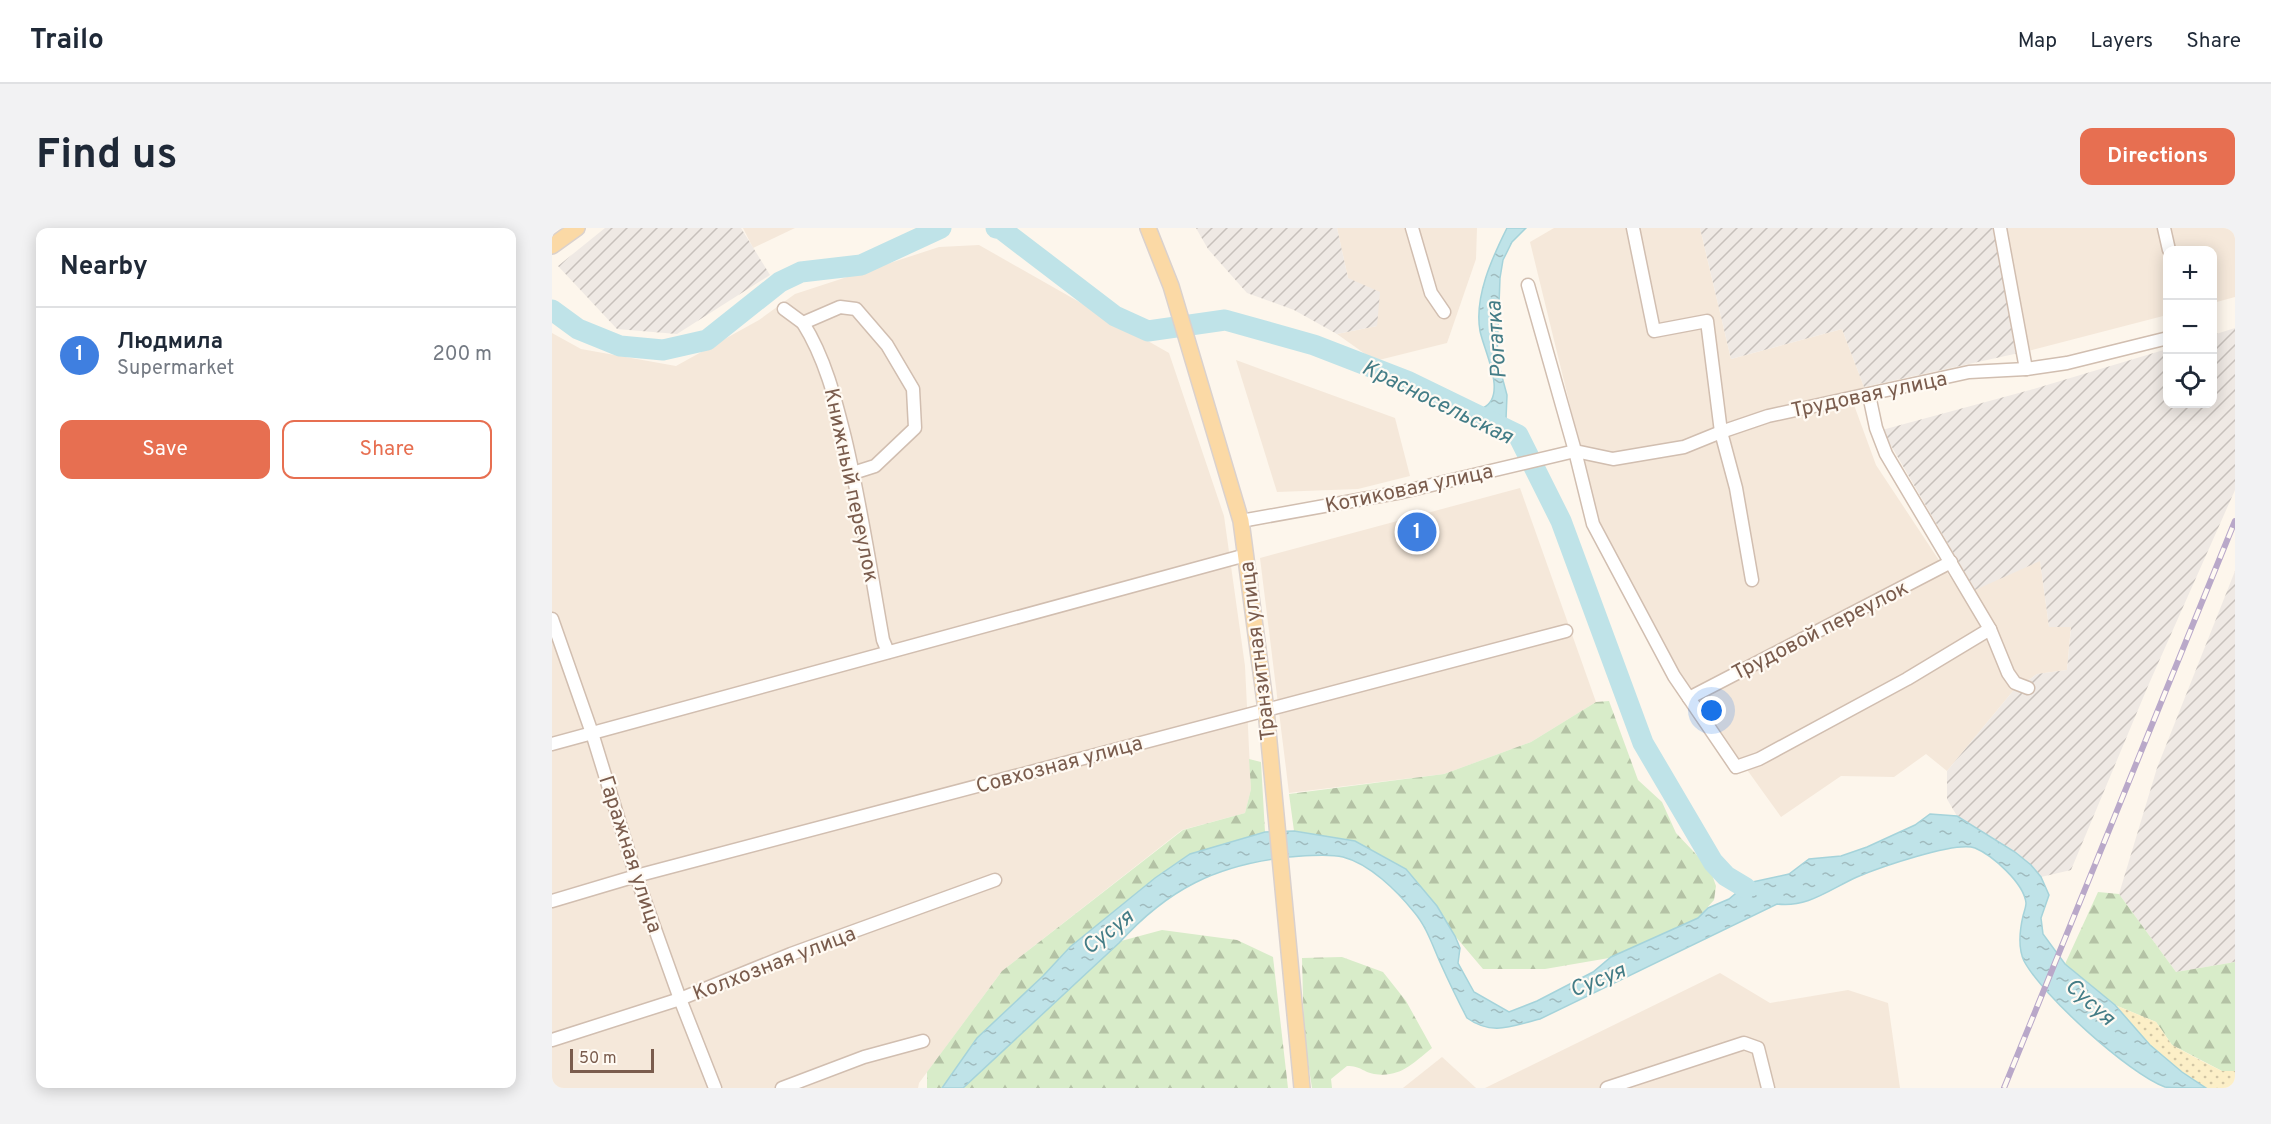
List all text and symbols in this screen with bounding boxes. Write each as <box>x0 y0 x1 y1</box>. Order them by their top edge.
text: Trailo <box>30 23 104 59</box>
text: Map <box>2018 28 2057 55</box>
text: Layers <box>2090 28 2153 55</box>
text: Share <box>2186 28 2241 55</box>
button: Directions <box>2080 128 2235 185</box>
text: Find us <box>36 130 177 183</box>
map controls <box>2163 246 2217 408</box>
button: + <box>2163 246 2217 300</box>
text: Nearby <box>60 251 148 284</box>
water label: Рогатка <box>1481 299 1514 380</box>
button: − <box>2163 300 2217 354</box>
text: Людмила <box>117 329 223 356</box>
text: 1 <box>76 342 84 368</box>
text: 200 m <box>433 342 492 368</box>
button: locate <box>2163 354 2217 408</box>
water label: Красносельская <box>1357 355 1517 452</box>
text: Supermarket <box>117 356 234 382</box>
street label: Трудовая улица <box>1789 366 1950 425</box>
street label: Книжный переулок <box>817 386 884 585</box>
button: Save <box>60 420 270 479</box>
button: Share <box>282 420 492 479</box>
street label: Котиковая улица <box>1323 458 1496 520</box>
pin: 1 <box>1398 510 1436 554</box>
street label: Транзитная улица <box>1234 560 1283 742</box>
street label: Трудовой переулок <box>1728 575 1913 687</box>
your location <box>1697 696 1726 725</box>
street label: Совхозная улица <box>973 730 1146 801</box>
street label: Гаражная улица <box>591 772 668 936</box>
water label: Сусуя <box>1077 904 1140 961</box>
street label: Колхозная улица <box>689 921 860 1008</box>
water label: Сусуя <box>1566 958 1630 1005</box>
water label: Сусуя <box>2059 973 2120 1033</box>
scale bar <box>570 1046 654 1074</box>
text: 50 m <box>579 1049 617 1069</box>

